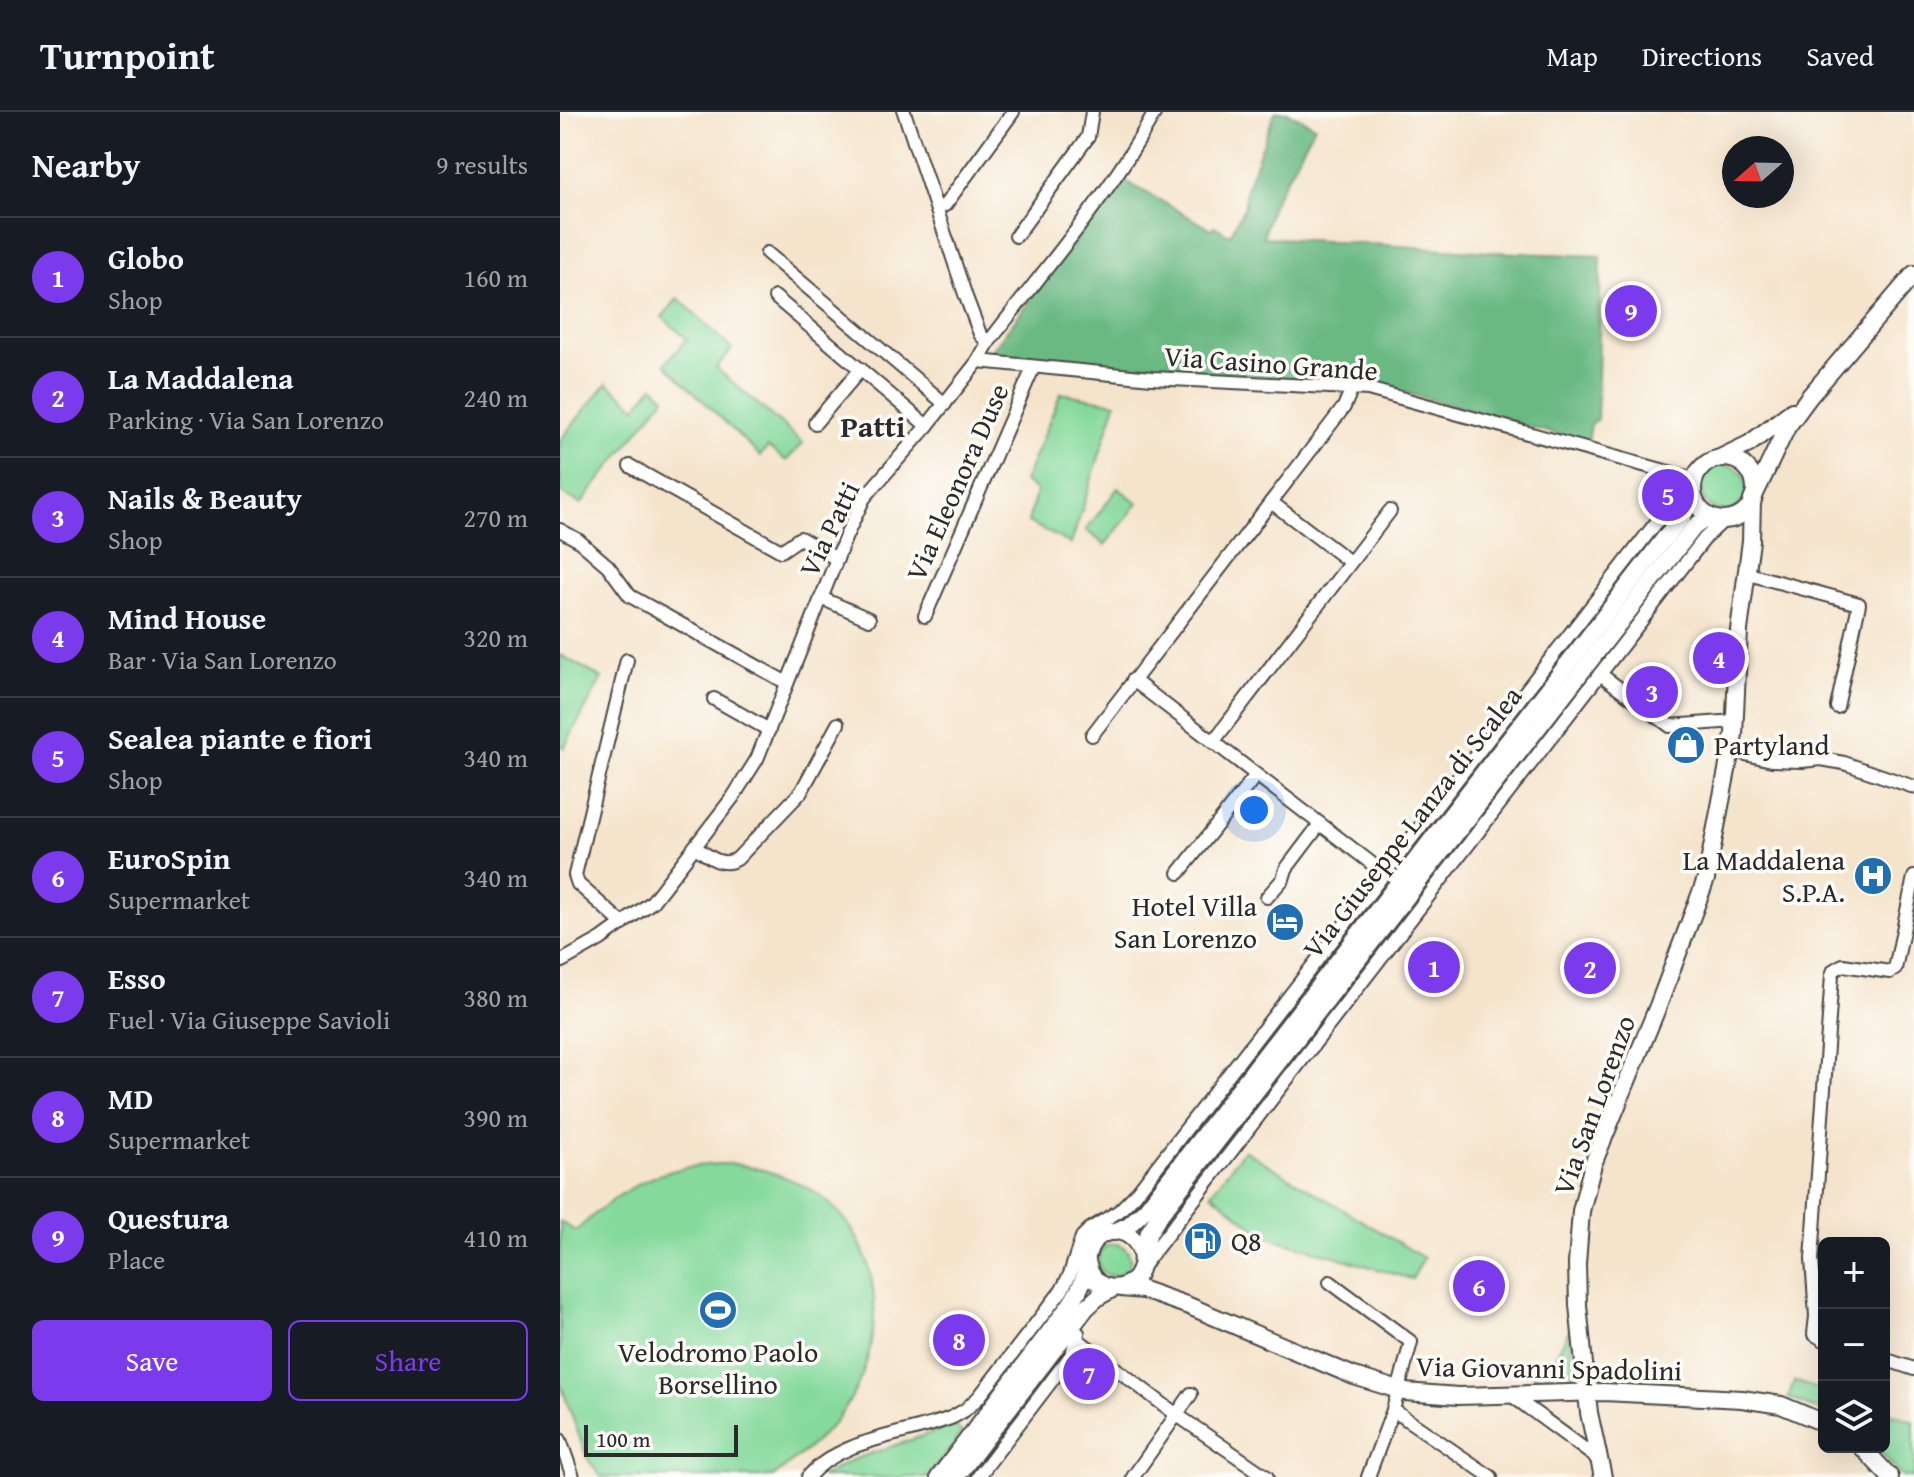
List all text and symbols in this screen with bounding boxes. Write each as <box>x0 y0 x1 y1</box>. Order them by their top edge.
text: Turnpoint <box>40 27 215 83</box>
text: Map <box>1546 35 1598 76</box>
text: Directions <box>1642 35 1762 76</box>
text: Saved <box>1806 35 1874 76</box>
north arrow <box>1722 136 1794 208</box>
text: Nearby <box>32 140 141 189</box>
text: 9 results <box>436 145 528 184</box>
text: Globo <box>108 236 184 280</box>
text: 1 <box>51 258 65 297</box>
text: 160 m <box>463 258 528 297</box>
text: Shop <box>108 280 163 319</box>
pin: 9 <box>1605 281 1657 341</box>
street label: Via Casino Grande <box>1163 335 1379 390</box>
text: La Maddalena <box>108 356 294 400</box>
street label: Via Eleonora Duse <box>895 377 1018 587</box>
text: 2 <box>51 378 65 417</box>
text: 240 m <box>463 378 528 417</box>
text: Parking · Via San Lorenzo <box>108 400 384 439</box>
district label: Patti <box>841 404 905 448</box>
pin: 5 <box>1642 465 1694 525</box>
street label: Via Patti <box>788 474 869 583</box>
text: Nails & Beauty <box>108 476 302 520</box>
text: 3 <box>51 498 65 537</box>
text: 270 m <box>463 498 528 537</box>
text: Shop <box>108 520 163 559</box>
text: Mind House <box>108 596 266 640</box>
text: 4 <box>51 618 65 657</box>
text: 320 m <box>463 618 528 657</box>
pin: 4 <box>1693 628 1745 688</box>
text: Bar · Via San Lorenzo <box>108 640 337 679</box>
pin: 3 <box>1626 662 1678 722</box>
street label: Via Giuseppe Lanza di Scalea <box>1292 676 1532 967</box>
text: Sealea piante e fiori <box>108 716 372 760</box>
shop icon: Partyland <box>1665 724 1707 766</box>
place label: Partyland <box>1714 724 1829 765</box>
text: 5 <box>51 738 65 777</box>
text: 340 m <box>463 738 528 777</box>
text: Shop <box>108 760 163 799</box>
your location <box>1234 790 1274 830</box>
text: EuroSpin <box>108 836 230 880</box>
place label: La Maddalena S.P.A. <box>1683 839 1846 912</box>
hospital icon: La Maddalena S.P.A. <box>1852 855 1894 897</box>
text: 6 <box>51 858 65 897</box>
text: 340 m <box>463 858 528 897</box>
text: Supermarket <box>108 880 250 919</box>
place label: Hotel Villa San Lorenzo <box>1114 885 1258 958</box>
hotel icon: Hotel Villa San Lorenzo <box>1264 901 1306 943</box>
pin: 1 <box>1408 937 1460 997</box>
pin: 2 <box>1564 938 1616 998</box>
text: Esso <box>108 956 166 1000</box>
text: 7 <box>51 978 65 1017</box>
text: 380 m <box>463 978 528 1017</box>
text: Fuel · Via Giuseppe Savioli <box>108 1000 390 1039</box>
street label: Via San Lorenzo <box>1542 1009 1645 1201</box>
text: MD <box>108 1076 153 1120</box>
text: 8 <box>51 1098 65 1137</box>
text: 390 m <box>463 1098 528 1137</box>
text: Supermarket <box>108 1120 250 1159</box>
text: Questura <box>108 1196 229 1240</box>
text: 9 <box>51 1218 65 1257</box>
text: 410 m <box>463 1218 528 1257</box>
fuel station icon: Q8 <box>1182 1220 1224 1262</box>
place label: Q8 <box>1231 1220 1262 1261</box>
map controls <box>1818 1237 1890 1453</box>
button: + <box>1818 1237 1890 1309</box>
text: Place <box>108 1240 165 1279</box>
pin: 6 <box>1453 1256 1505 1316</box>
sports icon: Velodromo Paolo Borsellino <box>697 1289 739 1331</box>
button: − <box>1818 1309 1890 1381</box>
pin: 8 <box>933 1310 985 1370</box>
button: Save <box>32 1320 272 1401</box>
button: Share <box>288 1320 528 1401</box>
place label: Velodromo Paolo Borsellino <box>618 1331 818 1404</box>
pin: 7 <box>1063 1344 1115 1404</box>
street label: Via Giovanni Spadolini <box>1416 1345 1683 1390</box>
button: layers <box>1818 1381 1890 1453</box>
scale bar <box>584 1421 738 1457</box>
text: 100 m <box>596 1423 651 1455</box>

